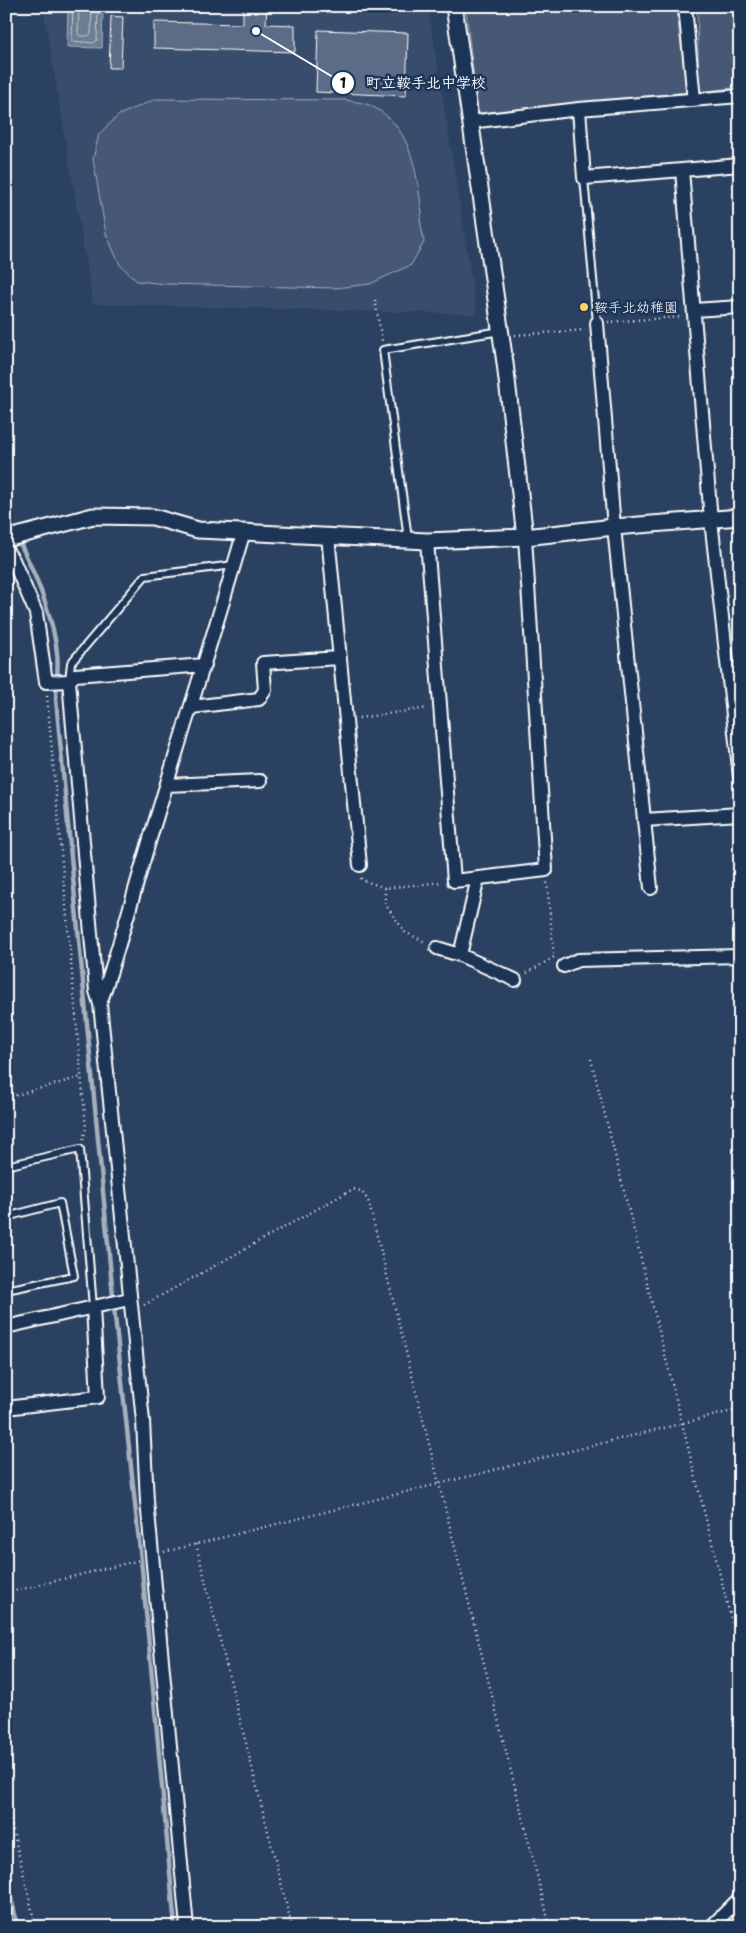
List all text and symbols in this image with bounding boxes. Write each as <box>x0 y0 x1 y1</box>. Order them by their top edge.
callout: 町立鞍手北中学校 <box>331 68 496 98</box>
text: 1 <box>340 73 347 93</box>
text: 町立鞍手北中学校 <box>366 73 486 93</box>
place label: 鞍手北幼稚園 <box>594 298 678 316</box>
marker: 鞍手北幼稚園 <box>578 301 590 313</box>

